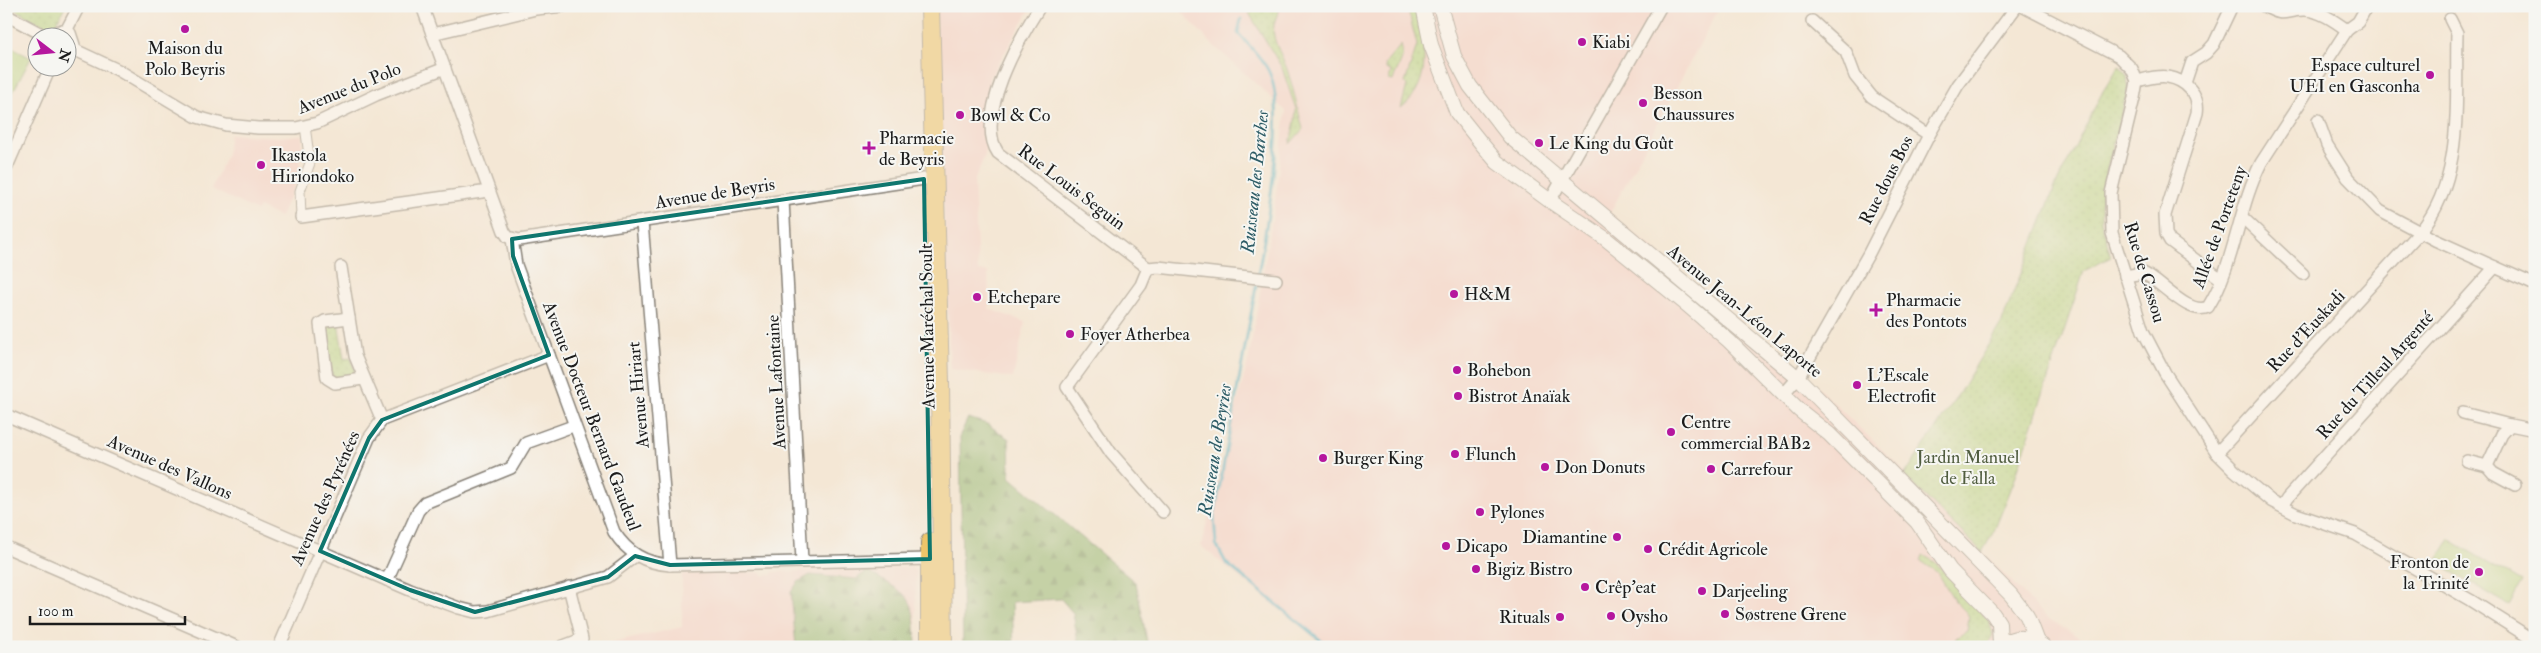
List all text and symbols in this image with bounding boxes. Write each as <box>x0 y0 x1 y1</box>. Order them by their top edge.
marker: Maison du Polo Beyris <box>179 23 191 35</box>
north arrow <box>28 28 78 78</box>
place label: Kiabi <box>1592 31 1631 54</box>
marker: Kiabi <box>1576 36 1588 48</box>
place label: Maison du Polo Beyris <box>145 37 225 81</box>
text: N <box>54 46 74 64</box>
place label: Espace culturel UEI en Gasconha <box>2290 54 2421 98</box>
street label: Avenue du Polo <box>293 57 405 120</box>
marker: Espace culturel UEI en Gasconha <box>2424 69 2436 81</box>
place label: Besson Chaussures <box>1653 82 1734 126</box>
marker: Besson Chaussures <box>1637 97 1649 109</box>
place label: Bowl & Co <box>970 104 1051 127</box>
marker: Bowl & Co <box>954 109 966 121</box>
water label: Ruisseau des Barthes <box>1235 109 1275 256</box>
place label: Pharmacie de Beyris <box>879 127 954 171</box>
place label: Le King du Goût <box>1549 132 1674 155</box>
street label: Rue dous Bos <box>1854 132 1919 229</box>
marker: Le King du Goût <box>1533 137 1545 149</box>
street label: Rue Louis Seguin <box>1013 139 1130 235</box>
marker: Pharmacie de Beyris <box>863 142 875 154</box>
place label: Ikastola Hiriondoko <box>271 144 355 188</box>
marker: Ikastola Hiriondoko <box>255 159 267 171</box>
street label: Allée de Porteteny <box>2186 162 2253 293</box>
street label: Avenue de Beyris <box>653 173 777 214</box>
street label: Rue de Cassou <box>2118 219 2171 325</box>
street label: Avenue Jean-Léon Laporte <box>1662 239 1827 383</box>
street label: Avenue Maréchal Soult <box>915 243 940 410</box>
place label: H&M <box>1464 283 1511 306</box>
street label: Rue d'Euskadi <box>2262 285 2351 377</box>
place label: Etchepare <box>987 286 1061 309</box>
marker: H&M <box>1448 288 1460 300</box>
place label: Pharmacie des Pontots <box>1886 289 1967 333</box>
marker: Etchepare <box>971 291 983 303</box>
street label: Avenue Docteur Bernard Gaudeul <box>537 297 646 534</box>
marker: Pharmacie des Pontots <box>1870 304 1882 316</box>
street label: Rue du Tilleul Argenté <box>2312 306 2439 444</box>
street label: Avenue Lafontaine <box>761 314 792 451</box>
place label: Foyer Atherbea <box>1080 323 1191 346</box>
marker: Foyer Atherbea <box>1064 328 1076 340</box>
street label: Avenue Hiriart <box>622 341 655 450</box>
place label: Bohebon <box>1467 359 1531 382</box>
marker: Bohebon <box>1451 364 1463 376</box>
place label: L'Escale Electrofit <box>1867 364 1936 408</box>
marker: L'Escale Electrofit <box>1851 379 1863 391</box>
water label: Ruisseau de Beyries <box>1193 381 1237 519</box>
place label: Bistrot Anaïak <box>1468 385 1571 408</box>
marker: Bistrot Anaïak <box>1452 390 1464 402</box>
place label: Centre commercial BAB2 <box>1681 411 1811 455</box>
marker: Centre commercial BAB2 <box>1665 426 1677 438</box>
street label: Avenue des Pyrénées <box>285 427 366 570</box>
street label: Avenue des Vallons <box>103 429 236 505</box>
place label: Flunch <box>1465 443 1517 466</box>
park label: Jardin Manuel de Falla <box>1916 446 2020 490</box>
place label: Burger King <box>1333 447 1424 470</box>
marker: Flunch <box>1449 448 1461 460</box>
marker: Burger King <box>1317 452 1329 464</box>
place label: Don Donuts <box>1555 456 1645 479</box>
place label: Carrefour <box>1721 458 1793 481</box>
marker: Don Donuts <box>1539 461 1551 473</box>
marker: Carrefour <box>1705 463 1717 475</box>
place label: Pylones <box>1490 501 1545 524</box>
marker: Pylones <box>1474 506 1486 518</box>
place label: Diamantine <box>1522 526 1607 549</box>
marker: Diamantine <box>1611 531 1623 543</box>
place label: Dicapo <box>1456 535 1508 558</box>
place label: Crédit Agricole <box>1658 538 1768 561</box>
marker: Dicapo <box>1440 540 1452 552</box>
marker: Crédit Agricole <box>1642 543 1654 555</box>
place label: Fronton de la Trinité <box>2390 551 2469 595</box>
place label: Bigiz Bistro <box>1486 558 1573 581</box>
marker: Bigiz Bistro <box>1470 563 1482 575</box>
marker: Fronton de la Trinité <box>2473 566 2485 578</box>
place label: Crêp'eat <box>1595 576 1656 599</box>
place label: Darjeeling <box>1712 580 1789 603</box>
marker: Crêp'eat <box>1579 581 1591 593</box>
marker: Darjeeling <box>1696 585 1708 597</box>
scale bar <box>30 593 185 625</box>
text: 100 m <box>38 602 74 621</box>
place label: Søstrene Grene <box>1735 603 1847 626</box>
place label: Oysho <box>1621 605 1668 628</box>
place label: Rituals <box>1499 606 1550 629</box>
marker: Søstrene Grene <box>1719 608 1731 620</box>
marker: Oysho <box>1605 610 1617 622</box>
marker: Rituals <box>1554 611 1566 623</box>

